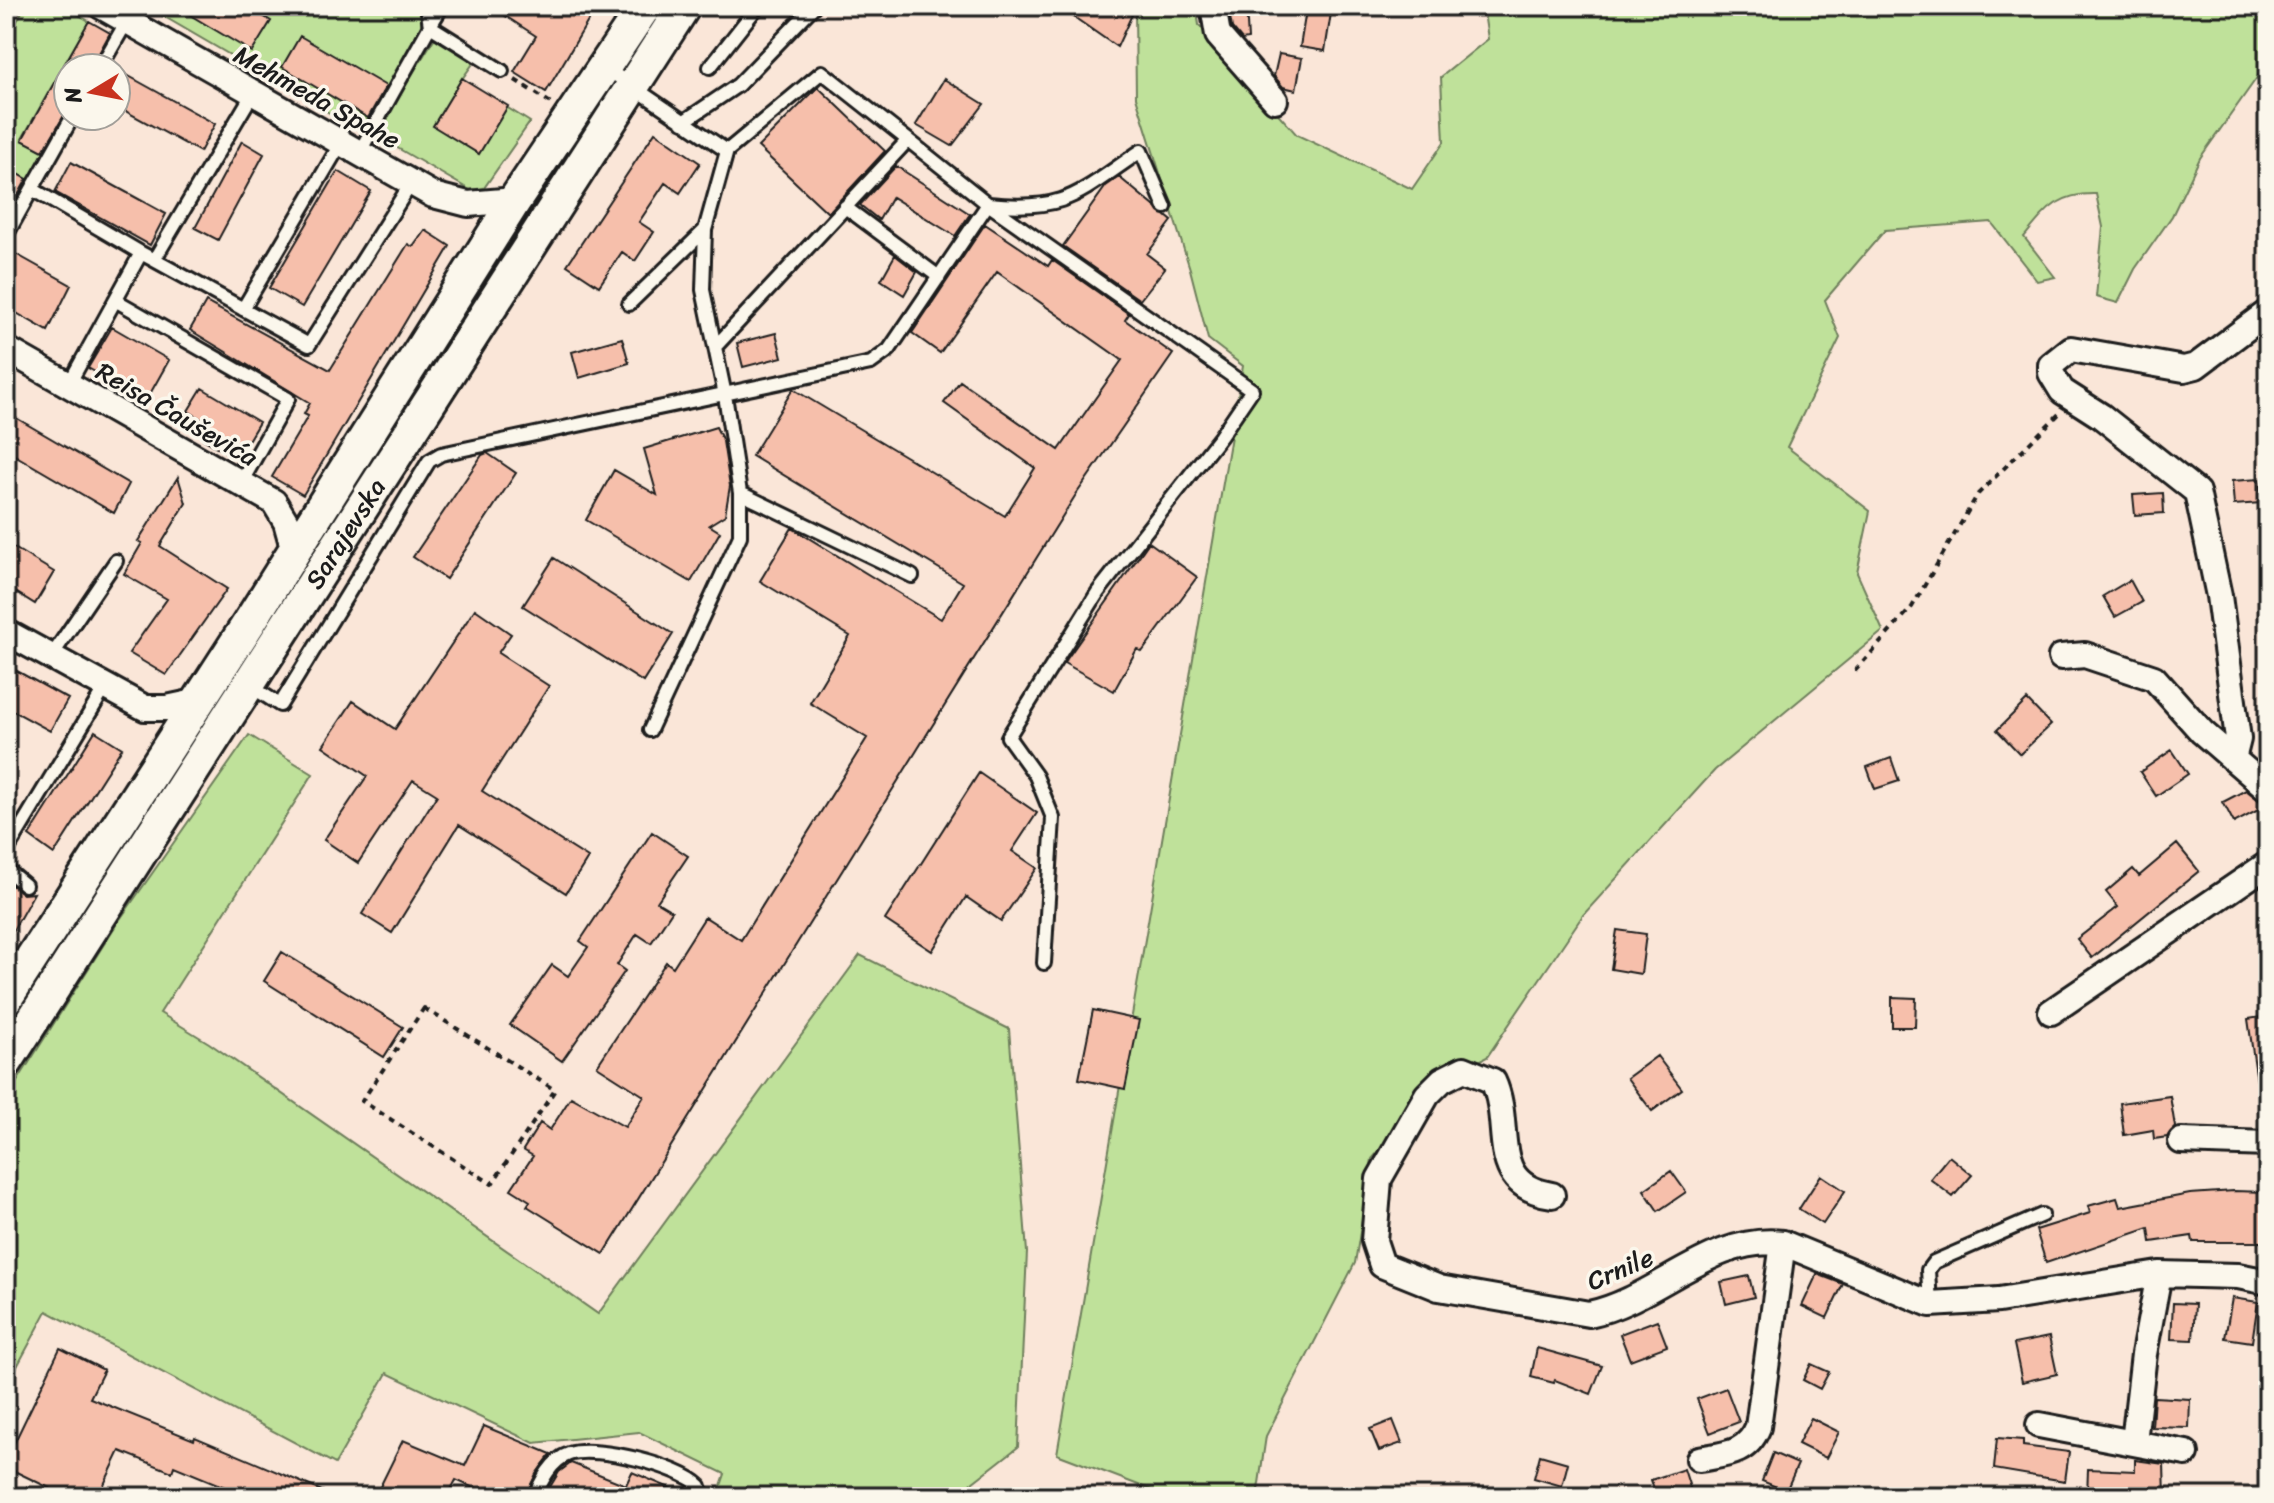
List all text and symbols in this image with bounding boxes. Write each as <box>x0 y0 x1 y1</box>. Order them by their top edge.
street label: Mehmeda Spahe <box>225 32 409 162</box>
north arrow <box>52 52 132 132</box>
text: N <box>52 84 93 107</box>
street label: Reisa Čauševića <box>87 349 268 480</box>
street label: Sarajevska <box>292 468 398 599</box>
street label: Crnile <box>1579 1234 1661 1304</box>

